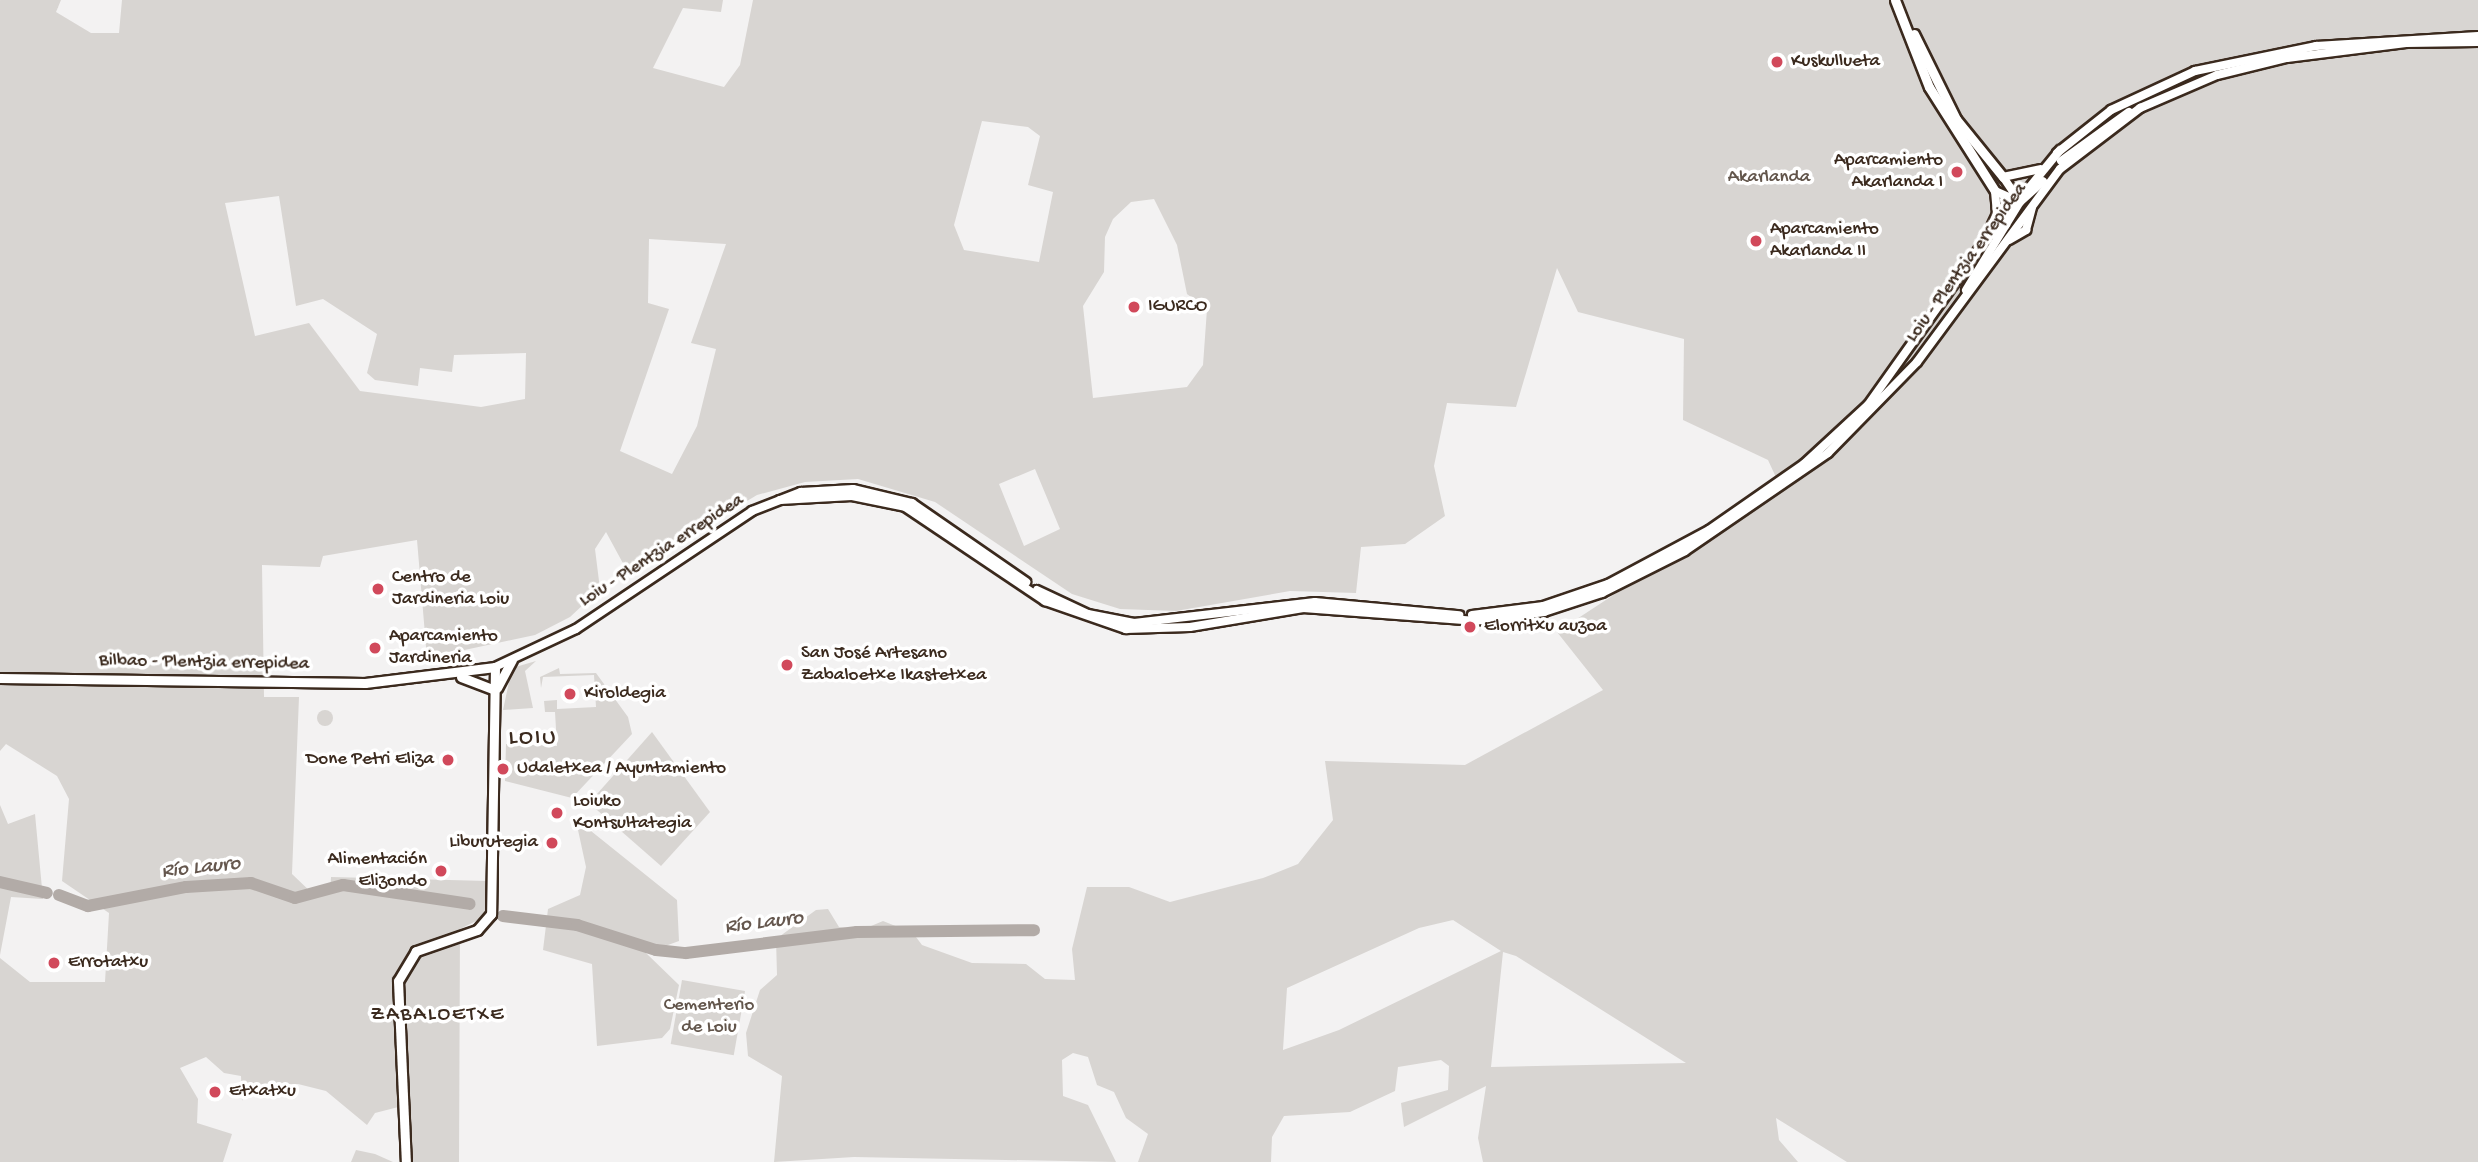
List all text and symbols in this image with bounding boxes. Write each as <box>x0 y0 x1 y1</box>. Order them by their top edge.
place label: Kuskullueta <box>1791 51 1880 73</box>
marker: Kuskullueta <box>1769 54 1785 70</box>
place label: Aparcamiento Akarlanda I <box>1834 150 1943 194</box>
marker: Aparcamiento Akarlanda I <box>1949 164 1965 180</box>
park label: Akarlanda <box>1728 167 1810 189</box>
street label: Loiu - Plentzia errepidea <box>1901 179 2033 347</box>
place label: Aparcamiento Akarlanda II <box>1770 219 1879 263</box>
marker: Aparcamiento Akarlanda II <box>1748 233 1764 249</box>
place label: IGURCO <box>1148 296 1207 318</box>
marker: IGURCO <box>1126 299 1142 315</box>
street label: Loiu - Plentzia errepidea <box>575 489 749 613</box>
place label: Centro de Jardineria Loiu <box>392 567 509 611</box>
marker: Centro de Jardineria Loiu <box>370 581 386 597</box>
place label: Elorritxu auzoa <box>1484 616 1607 638</box>
marker: Elorritxu auzoa <box>1462 619 1478 635</box>
place label: Aparcamiento Jardineria <box>389 626 498 670</box>
marker: Aparcamiento Jardineria <box>367 640 383 656</box>
place label: San José Artesano Zabaloetxe Ikastetxea <box>801 643 987 687</box>
street label: Bilbao - Plentzia errepidea <box>99 650 309 676</box>
marker: San José Artesano Zabaloetxe Ikastetxea <box>779 657 795 673</box>
place label: Kiroldegia <box>584 683 666 705</box>
marker: Kiroldegia <box>562 686 578 702</box>
district label: LOIU <box>509 725 557 753</box>
place label: Done Petri Eliza <box>306 749 434 771</box>
marker: Done Petri Eliza <box>440 752 456 768</box>
place label: Udaletxea / Ayuntamiento <box>517 758 726 780</box>
marker: Udaletxea / Ayuntamiento <box>495 761 511 777</box>
place label: Loiuko Kontsultategia <box>573 791 692 835</box>
marker: Loiuko Kontsultategia <box>547 803 567 823</box>
place label: Liburutegia <box>449 832 538 854</box>
marker: Liburutegia <box>544 835 560 851</box>
place label: Alimentación Elizondo <box>327 849 427 893</box>
water label: Río Lauro <box>160 852 242 886</box>
marker: Alimentación Elizondo <box>433 863 449 879</box>
water label: Río Lauro <box>723 907 805 941</box>
place label: Errotatxu <box>68 952 148 974</box>
marker: Errotatxu <box>46 955 62 971</box>
park label: Cementerio de Loiu <box>664 995 754 1039</box>
district label: ZABALOETXE <box>372 1003 504 1029</box>
place label: Etxatxu <box>229 1081 296 1103</box>
marker: Etxatxu <box>207 1084 223 1100</box>

